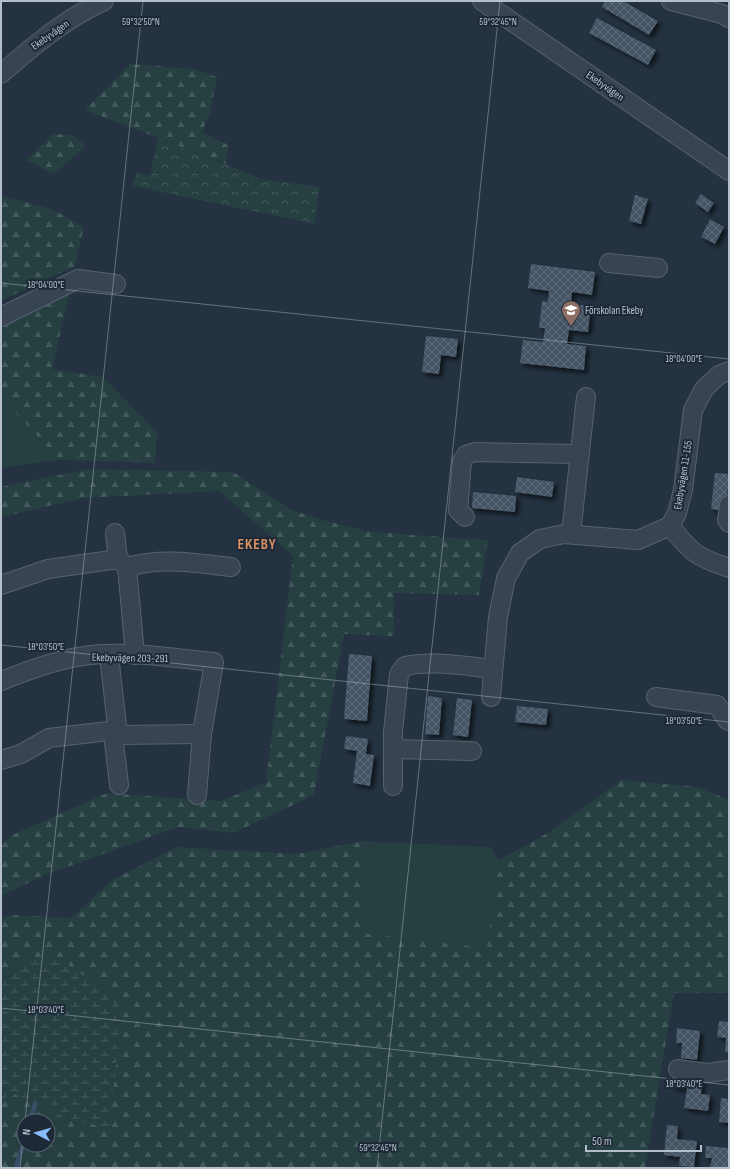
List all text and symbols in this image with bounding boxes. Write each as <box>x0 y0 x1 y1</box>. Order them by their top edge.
text: 59°32'50"N <box>122 16 160 28</box>
text: 59°32'45"N <box>479 16 517 28</box>
street label: Ekebyvägen <box>28 17 72 53</box>
street label: Ekebyvägen <box>583 68 627 104</box>
text: 18°04'00"E <box>28 279 64 291</box>
school or university icon: Förskolan Ekeby <box>560 299 582 327</box>
place label: Förskolan Ekeby <box>585 304 644 317</box>
text: 18°04'00"E <box>666 353 702 365</box>
street label: Ekebyvägen 11-155 <box>671 440 695 510</box>
district label: EKEBY <box>237 535 277 554</box>
text: 18°03'50"E <box>28 641 64 653</box>
street label: Ekebyvägen 203-291 <box>92 651 169 665</box>
text: 18°03'50"E <box>666 715 702 727</box>
text: 18°03'40"E <box>28 1004 64 1016</box>
text: 18°03'40"E <box>666 1078 702 1090</box>
north arrow <box>16 1113 56 1153</box>
scale bar <box>586 1127 701 1153</box>
text: N <box>20 1128 33 1136</box>
text: 50 m <box>592 1134 612 1149</box>
text: 59°32'45"N <box>359 1142 397 1154</box>

